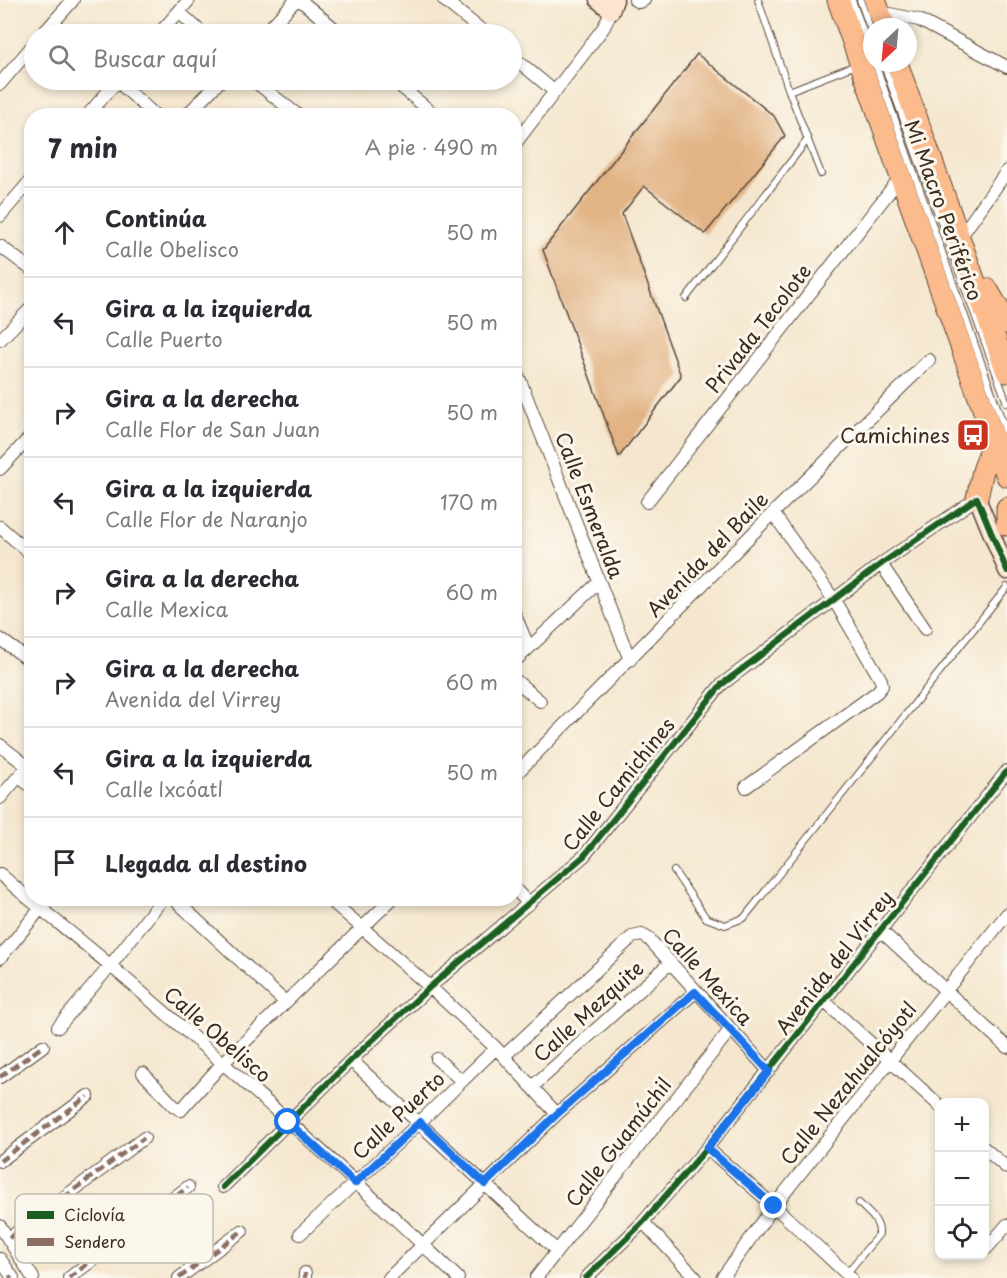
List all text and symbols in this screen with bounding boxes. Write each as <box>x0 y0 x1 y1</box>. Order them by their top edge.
north arrow <box>863 18 917 72</box>
search box <box>24 24 522 90</box>
icon: search <box>45 41 78 74</box>
text: Buscar aquí <box>93 41 217 74</box>
street label: Mi Macro Periférico <box>897 115 991 305</box>
text: 7 min <box>48 128 118 167</box>
text: A pie · 490 m <box>365 132 498 162</box>
text: Continúa <box>105 201 207 234</box>
icon: ahead <box>48 216 81 249</box>
text: 50 m <box>446 217 498 247</box>
text: Calle Obelisco <box>105 234 239 264</box>
street label: Privada Tecolote <box>698 257 818 399</box>
text: Gira a la izquierda <box>105 291 312 324</box>
icon: left <box>48 306 81 339</box>
text: 50 m <box>446 307 498 337</box>
text: Calle Puerto <box>105 324 223 354</box>
text: Gira a la derecha <box>105 381 299 414</box>
icon: right <box>48 396 81 429</box>
text: 50 m <box>446 397 498 427</box>
text: Calle Flor de San Juan <box>105 414 320 444</box>
bus stop icon: Camichines <box>955 417 991 453</box>
place label: Camichines <box>840 420 950 450</box>
street label: Calle Esmeralda <box>548 427 632 583</box>
text: Gira a la izquierda <box>105 471 312 504</box>
street label: Avenida del Baile <box>639 485 775 623</box>
icon: left <box>48 486 81 519</box>
text: 170 m <box>440 487 498 517</box>
text: Calle Flor de Naranjo <box>105 504 308 534</box>
text: Gira a la derecha <box>105 561 299 594</box>
icon: right <box>48 576 81 609</box>
text: 60 m <box>446 577 498 607</box>
text: Calle Mexica <box>105 594 228 624</box>
text: Gira a la derecha <box>105 651 299 684</box>
icon: right <box>48 666 81 699</box>
text: 60 m <box>446 667 498 697</box>
text: Avenida del Virrey <box>105 684 281 714</box>
street label: Calle Camichines <box>555 711 681 857</box>
text: Gira a la izquierda <box>105 741 312 774</box>
icon: left <box>48 756 81 789</box>
text: 50 m <box>446 757 498 787</box>
text: Calle Ixcóatl <box>105 774 223 804</box>
icon: arrive <box>48 846 81 879</box>
text: Llegada al destino <box>105 846 307 879</box>
street label: Avenida del Virrey <box>768 883 900 1041</box>
street label: Calle Mexica <box>656 920 761 1032</box>
street label: Calle Mezquite <box>526 953 650 1069</box>
street label: Calle Obelisco <box>158 979 278 1089</box>
street label: Calle Nezahualcóyotl <box>773 995 923 1171</box>
street label: Calle Puerto <box>345 1064 451 1166</box>
street label: Calle Guamúchil <box>558 1071 678 1213</box>
map controls <box>935 1098 989 1260</box>
button: + <box>935 1098 989 1152</box>
route start <box>274 1108 300 1134</box>
button: − <box>935 1152 989 1206</box>
route end <box>760 1192 786 1218</box>
legend <box>15 1194 213 1263</box>
text: Ciclovía <box>64 1202 125 1226</box>
button: locate <box>935 1206 989 1260</box>
text: Sendero <box>64 1229 126 1253</box>

